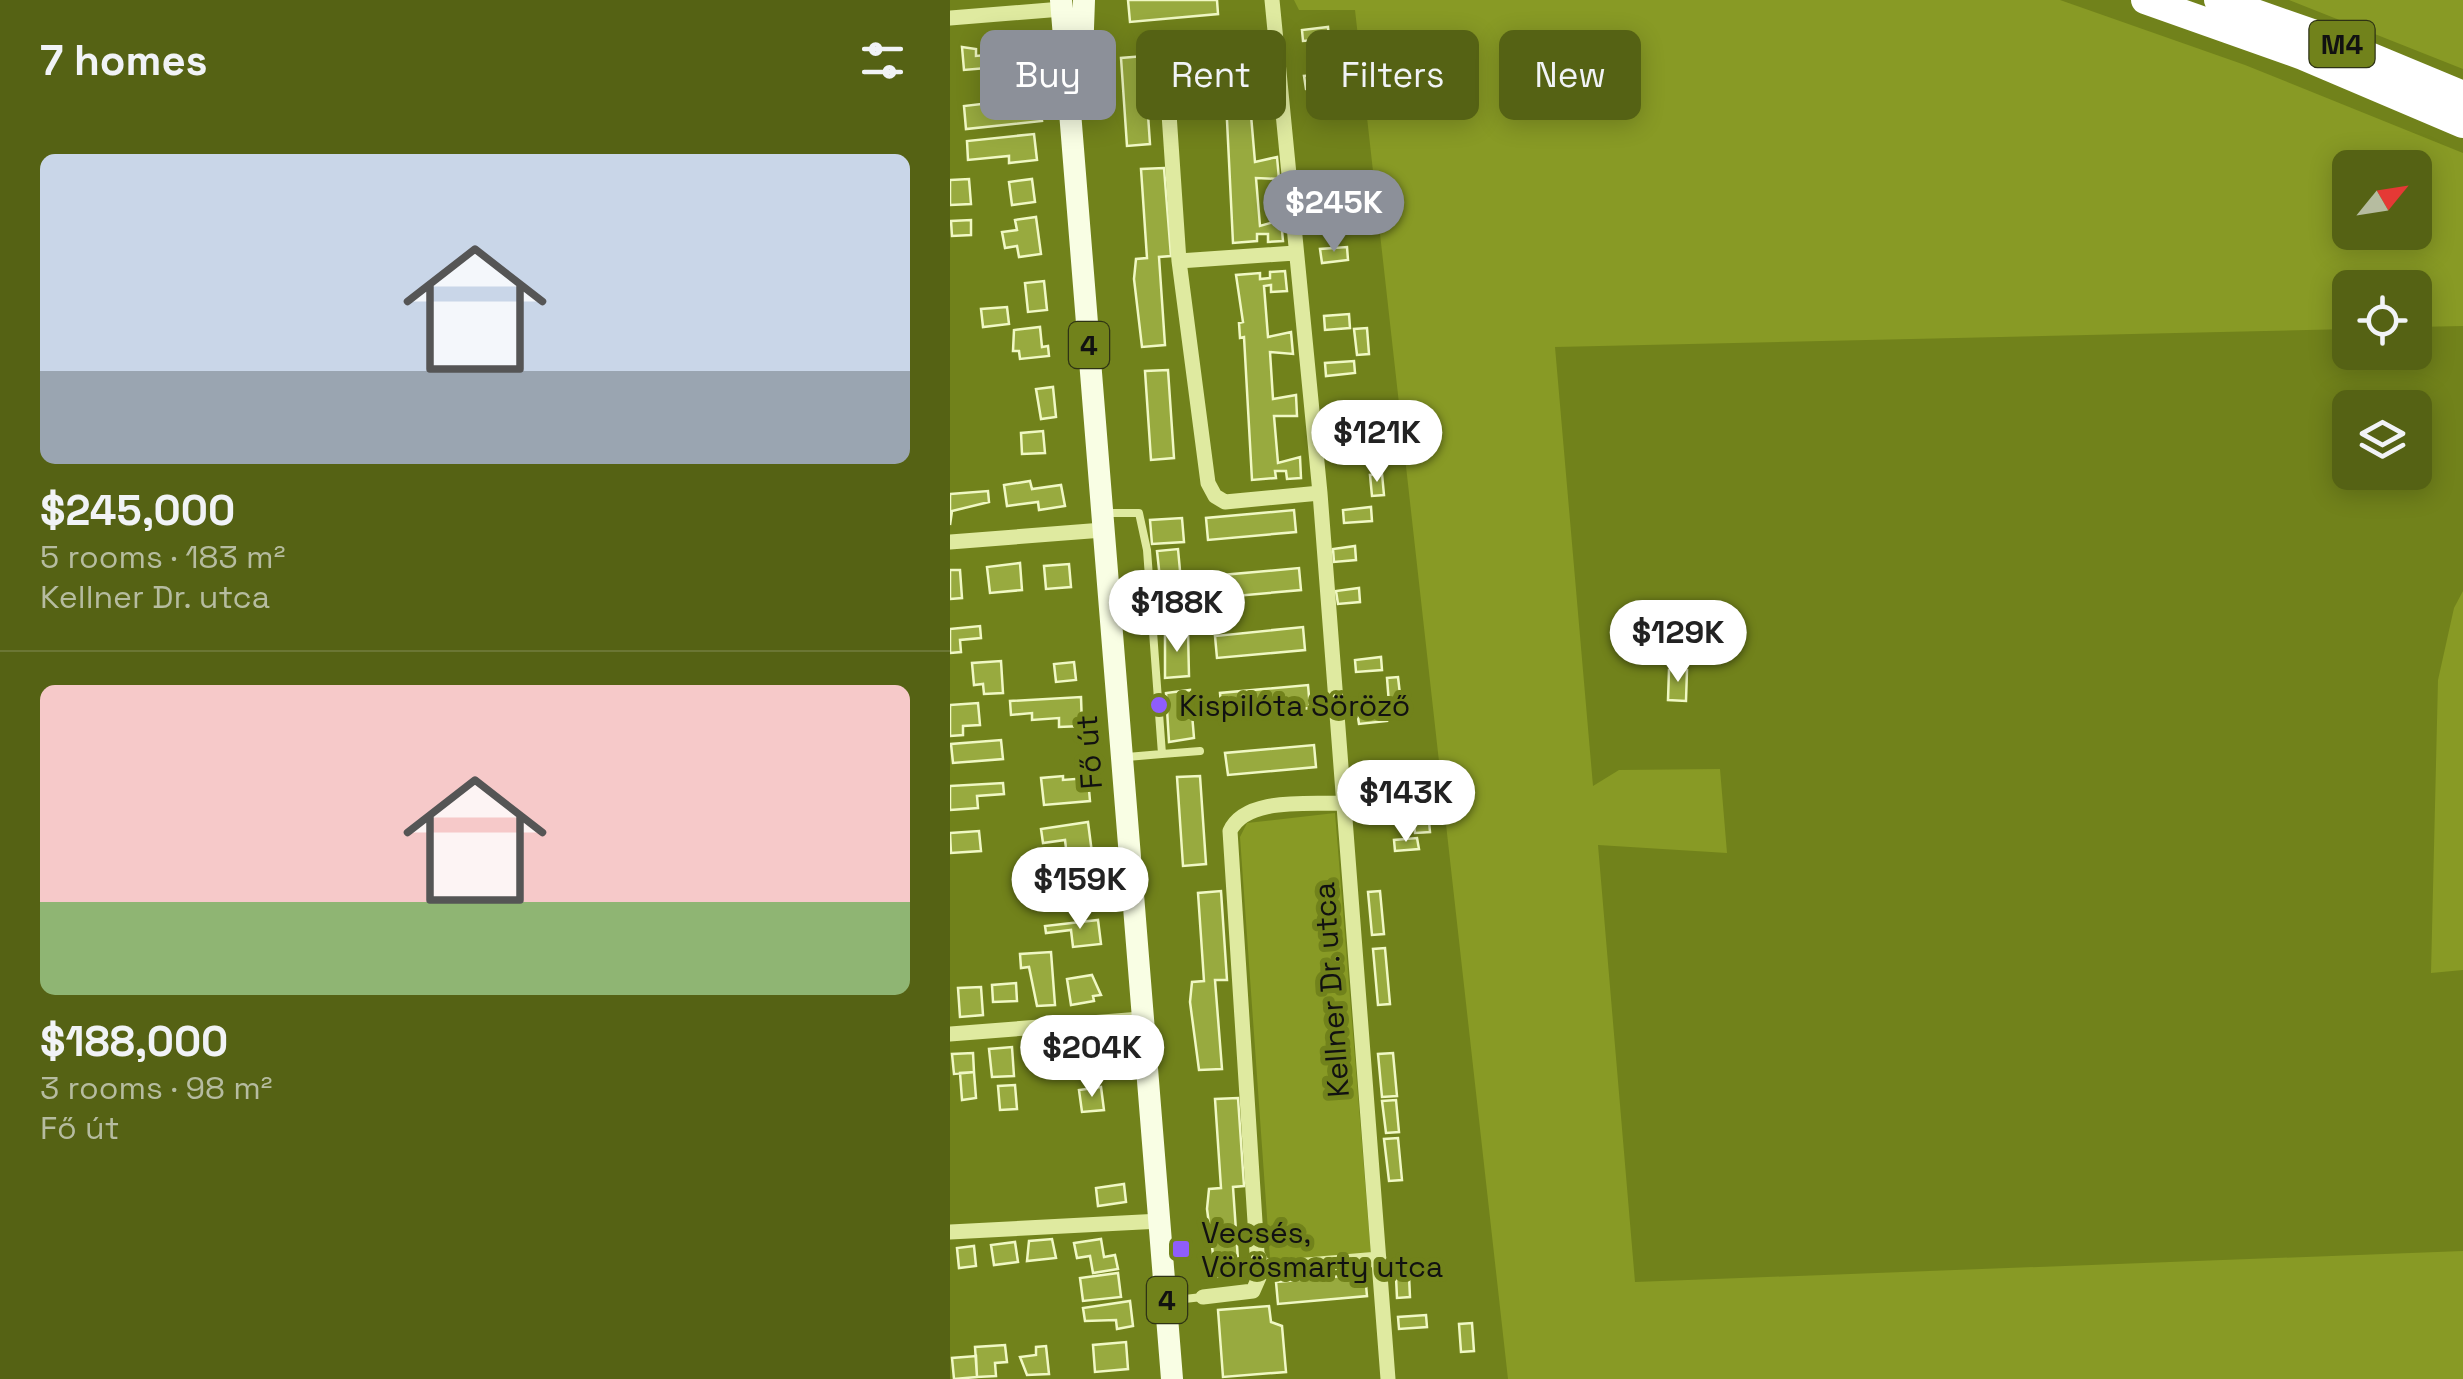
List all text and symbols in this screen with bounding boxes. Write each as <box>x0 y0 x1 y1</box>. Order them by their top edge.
road number: M4 <box>2310 21 2374 67</box>
chip: Buy <box>980 30 1116 120</box>
chip: Rent <box>1136 30 1286 120</box>
chip: Filters <box>1306 30 1479 120</box>
chip: New <box>1499 30 1641 120</box>
icon: filters <box>855 33 910 88</box>
text: 7 homes <box>40 34 208 87</box>
north arrow <box>2332 150 2432 250</box>
map controls <box>2332 150 2432 490</box>
pin: $245K <box>1264 170 1404 255</box>
text: $245K <box>1285 182 1383 222</box>
icon: home <box>385 219 565 399</box>
button: locate <box>2332 270 2432 370</box>
road number: 4 <box>1069 322 1109 368</box>
button: layers <box>2332 390 2432 490</box>
pin: $121K <box>1307 400 1447 485</box>
text: $121K <box>1333 412 1421 452</box>
text: $245,000 <box>40 484 235 537</box>
text: 5 rooms · 183 m² <box>40 537 285 577</box>
pin: $188K <box>1107 570 1247 655</box>
text: Kellner Dr. utca <box>40 577 270 617</box>
text: $188K <box>1131 582 1223 622</box>
pin: $129K <box>1608 600 1748 685</box>
text: $129K <box>1632 612 1724 652</box>
place label: Kispilóta Söröző <box>1179 686 1410 725</box>
marker: Kispilóta Söröző <box>1148 694 1170 716</box>
street label: Fő út <box>1067 714 1111 790</box>
icon: home <box>385 750 565 930</box>
pin: $143K <box>1336 760 1476 845</box>
text: $143K <box>1359 772 1453 812</box>
pin: $159K <box>1010 847 1150 932</box>
text: $159K <box>1034 859 1126 899</box>
street label: Kellner Dr. utca <box>1304 881 1358 1099</box>
text: $188,000 <box>40 1015 228 1068</box>
pin: $204K <box>1022 1015 1162 1100</box>
text: $204K <box>1042 1027 1142 1067</box>
text: 3 rooms · 98 m² <box>40 1068 272 1108</box>
text: Fő út <box>40 1108 119 1148</box>
place label: Vecsés, Vörösmarty utca <box>1201 1213 1443 1286</box>
marker: Vecsés, Vörösmarty utca <box>1170 1238 1192 1260</box>
road number: 4 <box>1147 1277 1187 1323</box>

